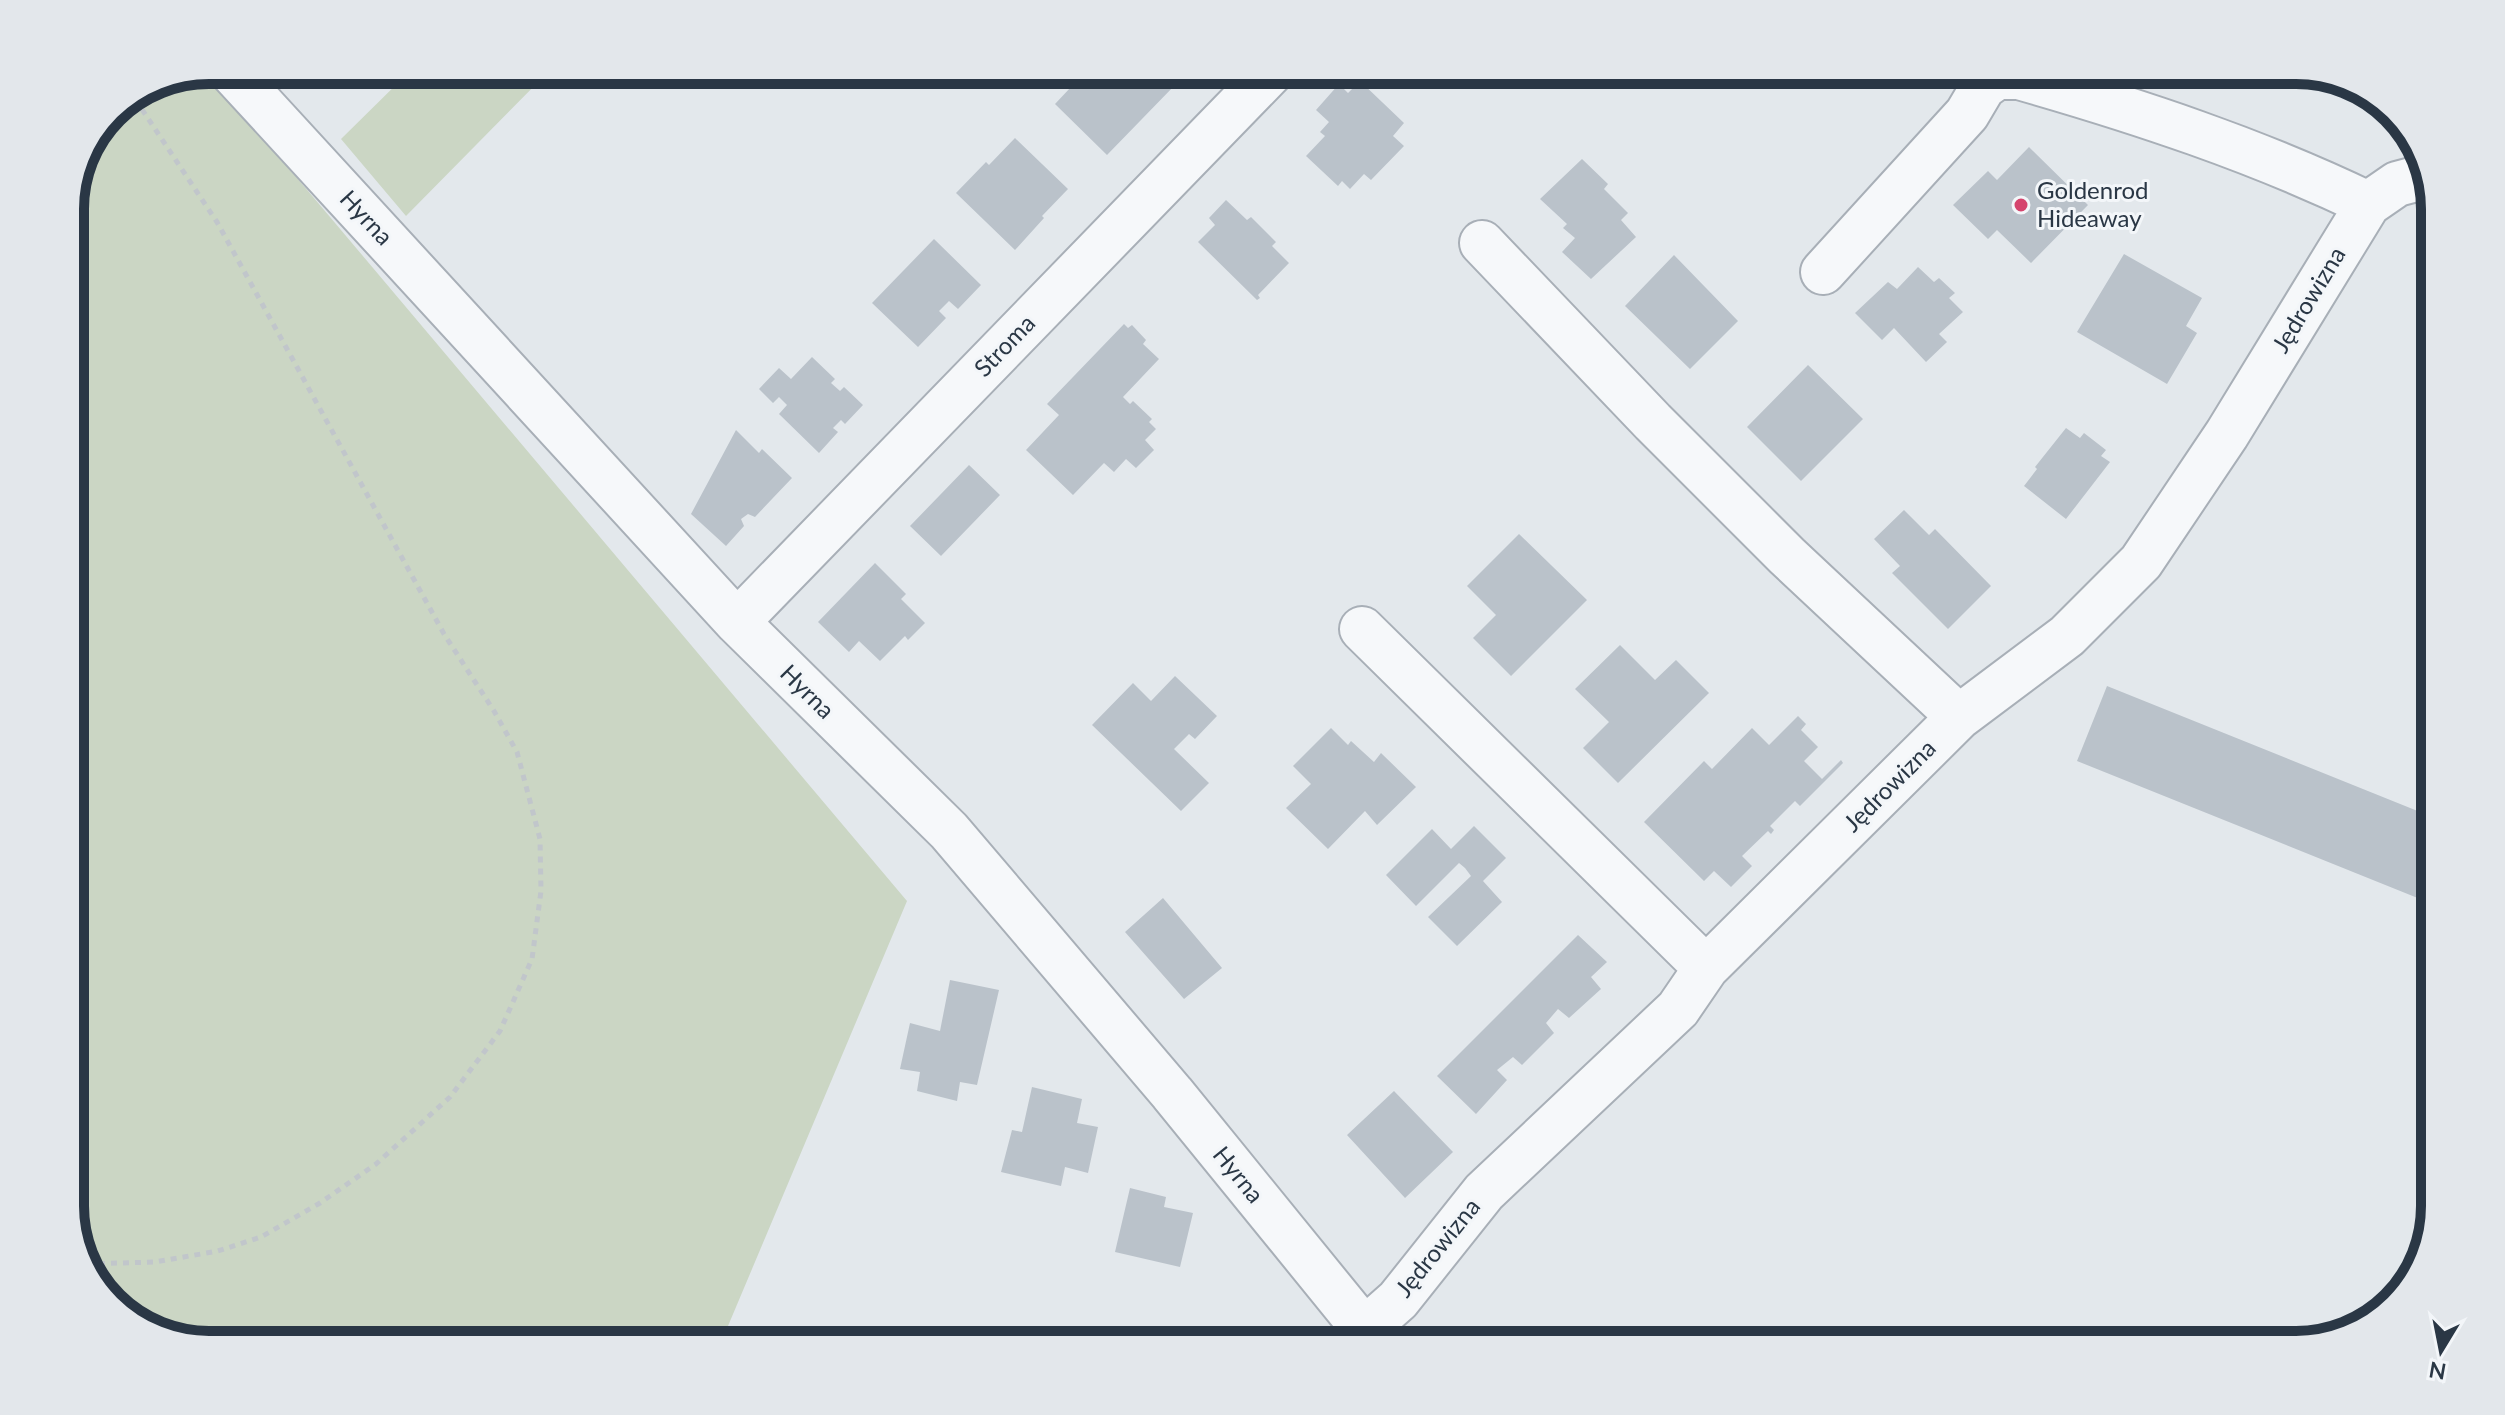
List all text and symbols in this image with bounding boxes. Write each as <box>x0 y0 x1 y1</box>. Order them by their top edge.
place label: Goldenrod Hideaway <box>2037 175 2148 232</box>
street label: Hyrna <box>335 184 400 250</box>
marker: Goldenrod Hideaway <box>2012 196 2030 214</box>
street label: Jędrowizna <box>2265 241 2351 357</box>
street label: Stroma <box>968 308 1040 382</box>
street label: Hyrna <box>775 658 841 724</box>
street label: Jędrowizna <box>1837 733 1941 837</box>
street label: Hyrna <box>1208 1140 1271 1208</box>
street label: Jędrowizna <box>1388 1192 1485 1302</box>
north arrow <box>2401 1311 2481 1391</box>
text: N <box>2427 1356 2448 1386</box>

